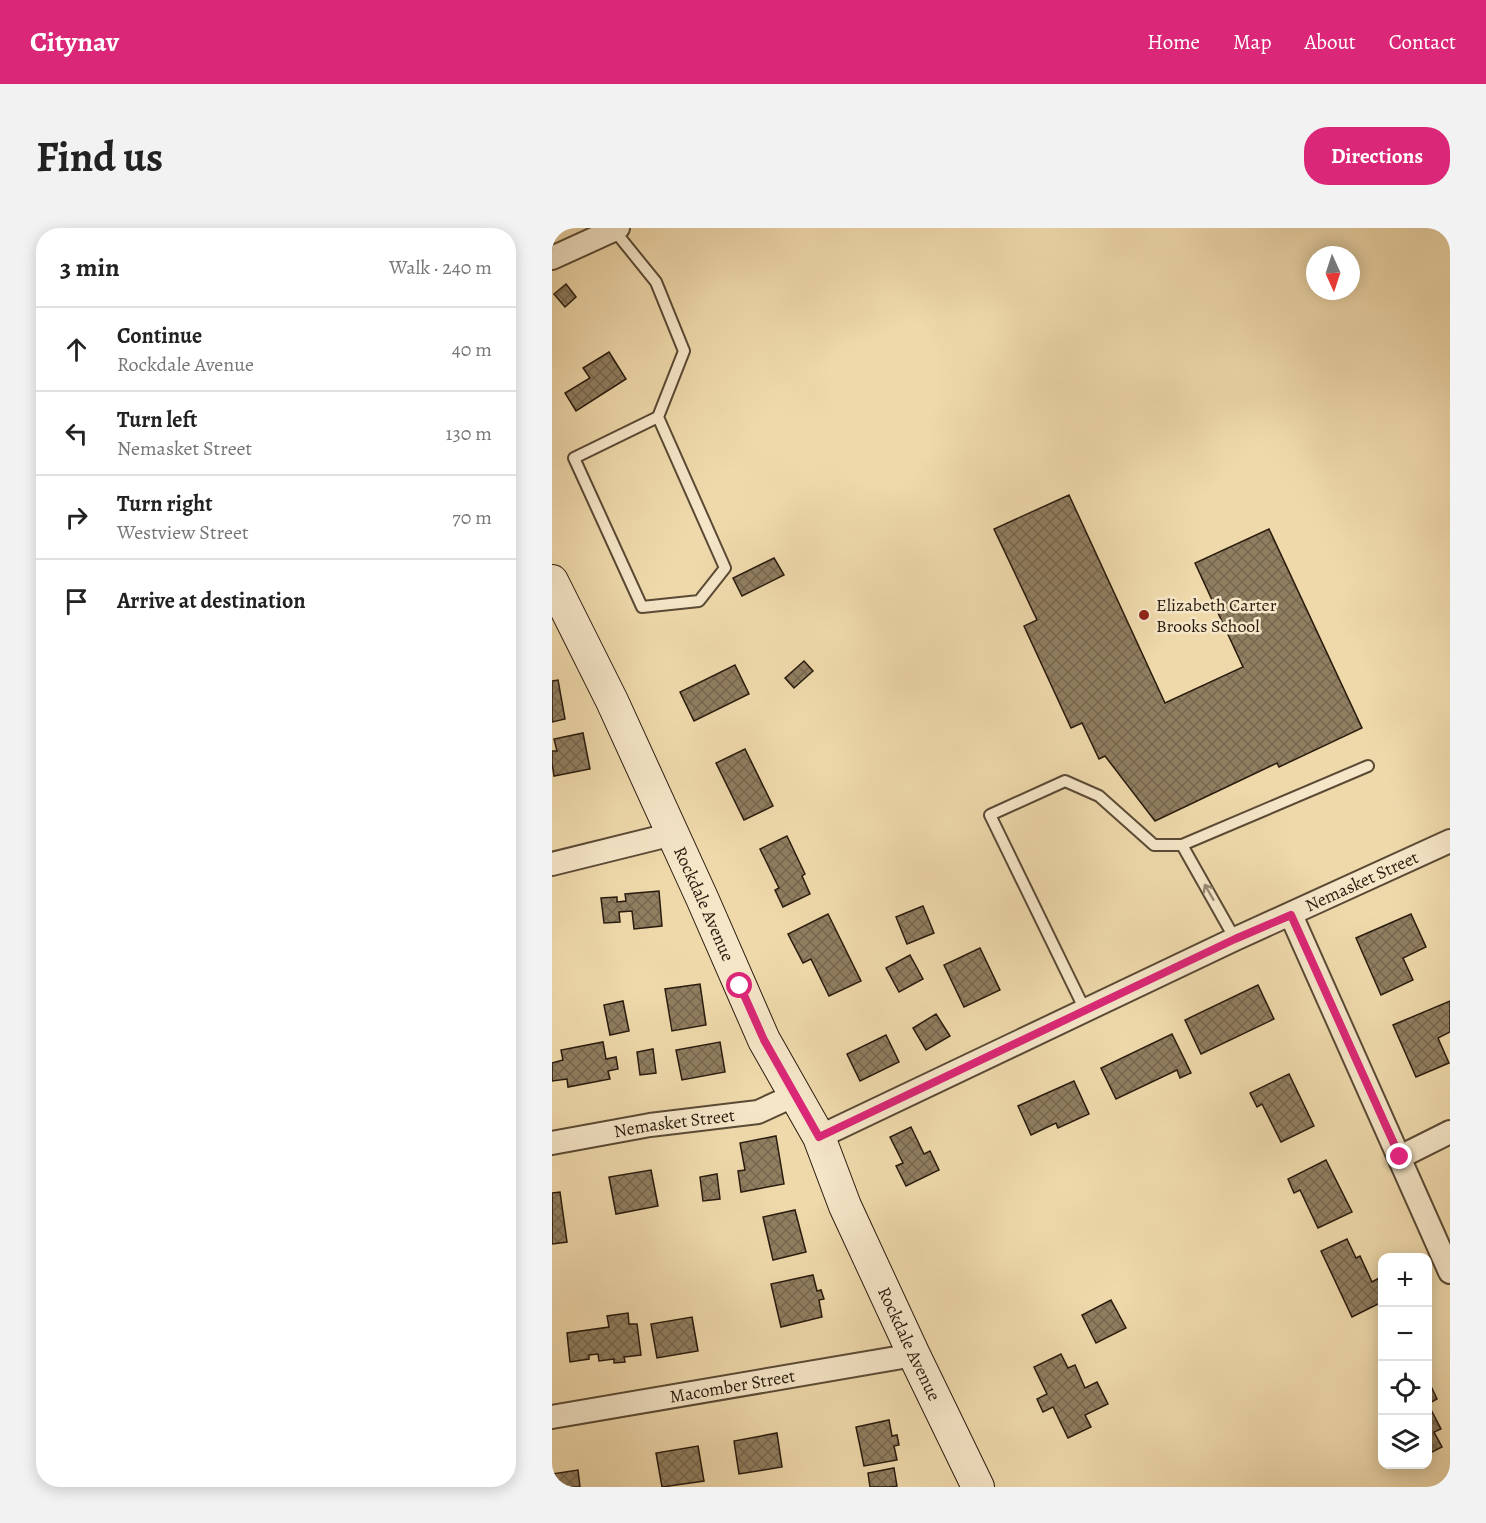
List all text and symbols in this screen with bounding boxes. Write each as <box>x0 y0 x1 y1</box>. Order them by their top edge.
text: Citynav <box>30 23 119 61</box>
text: Home <box>1147 28 1200 56</box>
text: Map <box>1233 28 1271 56</box>
text: About <box>1304 28 1356 56</box>
text: Contact <box>1389 28 1456 56</box>
button: Directions <box>1304 127 1450 185</box>
text: Find us <box>36 128 163 185</box>
north arrow <box>1306 246 1360 300</box>
text: 3 min <box>60 250 120 285</box>
text: Walk · 240 m <box>389 254 492 281</box>
text: Continue <box>117 321 202 351</box>
icon: ahead <box>60 333 93 366</box>
text: 40 m <box>452 336 492 363</box>
text: Rockdale Avenue <box>117 351 254 378</box>
text: Turn left <box>117 405 197 435</box>
icon: left <box>60 417 93 450</box>
text: 130 m <box>446 420 492 447</box>
text: Nemasket Street <box>117 435 252 462</box>
text: Turn right <box>117 489 213 519</box>
icon: right <box>60 501 93 534</box>
text: 70 m <box>452 504 492 531</box>
text: Westview Street <box>117 519 248 546</box>
icon: arrive <box>60 585 93 618</box>
text: Arrive at destination <box>117 586 306 616</box>
place label: Elizabeth Carter Brooks School <box>1156 593 1277 638</box>
marker: Elizabeth Carter Brooks School <box>1137 608 1151 622</box>
street label: Rockdale Avenue <box>668 843 740 965</box>
street label: Nemasket Street <box>1301 845 1422 917</box>
one-way arrow <box>1202 884 1214 901</box>
route start <box>726 972 752 998</box>
street label: Nemasket Street <box>612 1103 736 1143</box>
route end <box>1386 1143 1412 1169</box>
map controls <box>1378 1253 1432 1469</box>
button: + <box>1378 1253 1432 1307</box>
street label: Rockdale Avenue <box>872 1283 946 1405</box>
button: − <box>1378 1307 1432 1361</box>
button: locate <box>1378 1361 1432 1415</box>
street label: Macomber Street <box>668 1364 797 1409</box>
button: layers <box>1378 1415 1432 1469</box>

